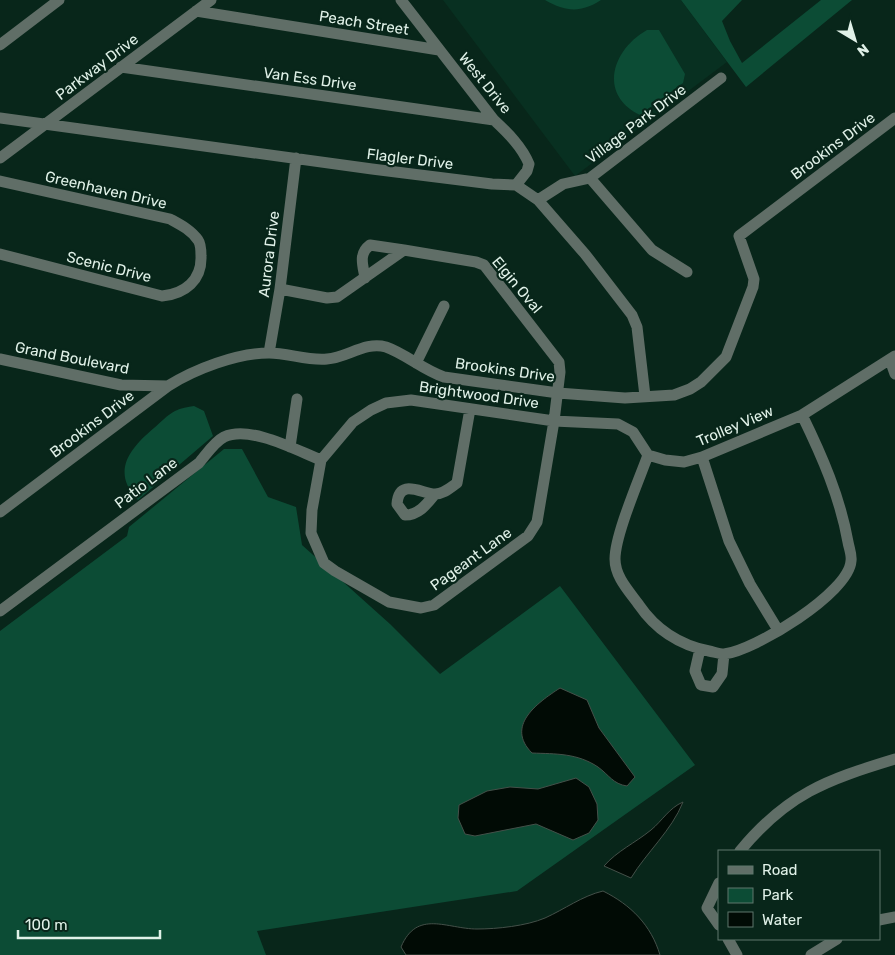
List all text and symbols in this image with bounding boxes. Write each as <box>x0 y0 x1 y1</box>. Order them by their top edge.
street label: Peach Street <box>318 7 410 39</box>
north arrow <box>830 15 880 65</box>
street label: Parkway Drive <box>52 30 142 104</box>
text: N <box>853 40 872 60</box>
street label: West Drive <box>455 49 515 117</box>
street label: Van Ess Drive <box>262 64 358 94</box>
street label: Village Park Drive <box>582 80 690 168</box>
street label: Brookins Drive <box>787 109 879 183</box>
street label: Flagler Drive <box>366 145 454 173</box>
street label: Greenhaven Drive <box>43 167 169 213</box>
street label: Aurora Drive <box>255 210 283 298</box>
street label: Scenic Drive <box>65 248 153 286</box>
street label: Elgin Oval <box>488 253 546 317</box>
street label: Grand Boulevard <box>13 338 131 378</box>
street label: Brookins Drive <box>454 354 556 386</box>
street label: Brightwood Drive <box>418 378 540 412</box>
street label: Brookins Drive <box>46 387 138 461</box>
street label: Trolley View <box>694 402 776 450</box>
street label: Patio Lane <box>111 454 181 512</box>
street label: Pageant Lane <box>427 523 515 595</box>
legend <box>718 850 880 940</box>
text: Road <box>762 861 798 879</box>
text: Park <box>762 886 793 904</box>
scale bar <box>18 908 160 940</box>
text: Water <box>762 911 802 929</box>
text: 100 m <box>25 916 67 934</box>

